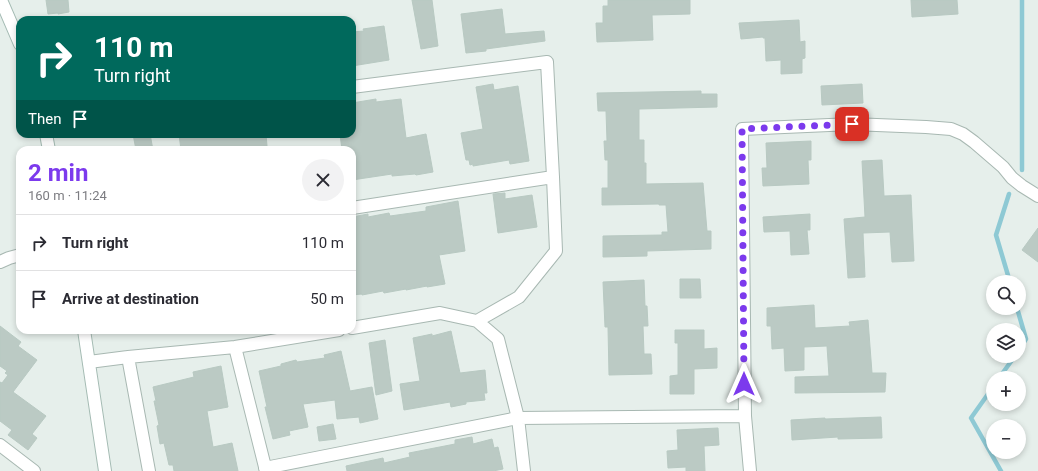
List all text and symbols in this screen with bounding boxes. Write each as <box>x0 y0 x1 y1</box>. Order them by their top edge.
text: 110 m <box>94 31 173 64</box>
icon: right <box>28 32 80 84</box>
text: Turn right <box>94 65 171 86</box>
pin <box>835 107 869 141</box>
icon: arrive <box>69 108 91 130</box>
text: Then <box>28 110 61 128</box>
icon: arrive <box>841 113 863 135</box>
text: 2 min <box>28 159 88 187</box>
button: close <box>302 159 344 201</box>
text: 160 m · 11:24 <box>28 188 107 203</box>
icon: right <box>28 232 50 254</box>
text: Turn right <box>62 234 128 252</box>
text: 110 m <box>302 234 344 252</box>
map controls <box>986 275 1026 459</box>
button: search <box>986 275 1026 315</box>
icon: arrive <box>28 288 50 310</box>
text: Arrive at destination <box>62 290 199 308</box>
text: 50 m <box>310 290 344 308</box>
button: layers <box>986 323 1026 363</box>
position arrow <box>723 363 765 405</box>
button: + <box>986 371 1026 411</box>
button: − <box>986 419 1026 459</box>

